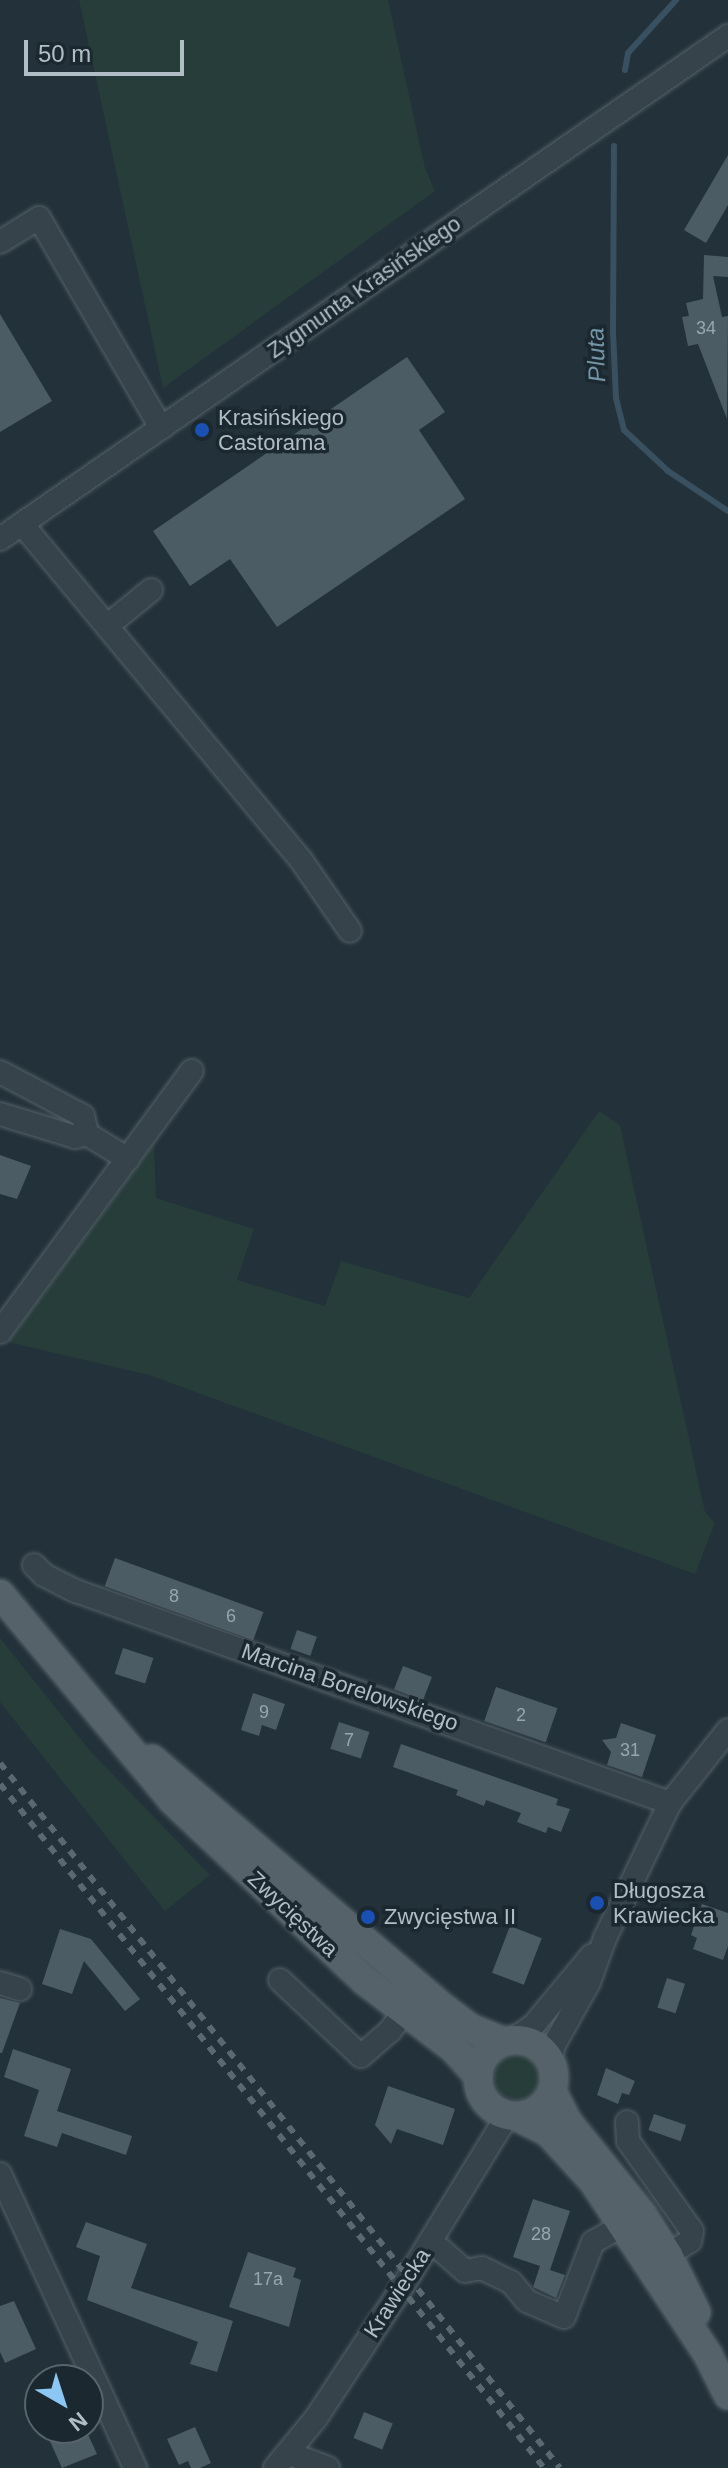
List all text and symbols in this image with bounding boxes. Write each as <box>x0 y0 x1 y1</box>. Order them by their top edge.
scale bar <box>28 24 188 74</box>
text: 50 m <box>38 40 91 67</box>
street label: Zygmunta Krasińskiego <box>262 210 466 364</box>
house number: 34 <box>696 317 716 339</box>
water label: Pluta <box>581 327 611 383</box>
place label: Krasińskiego Castorama <box>218 404 344 456</box>
marker: Krasińskiego Castorama <box>193 421 211 439</box>
house number: 8 <box>169 1585 179 1607</box>
house number: 6 <box>226 1605 236 1627</box>
street label: Marcina Borelowskiego <box>238 1637 462 1737</box>
house number: 9 <box>259 1701 269 1723</box>
house number: 2 <box>516 1704 526 1726</box>
house number: 7 <box>344 1729 354 1751</box>
house number: 31 <box>620 1739 640 1761</box>
street label: Zwycięstwa <box>242 1866 344 1962</box>
place label: Długosza Krawiecka <box>613 1877 714 1928</box>
marker: Długosza Krawiecka <box>588 1894 606 1912</box>
place label: Zwycięstwa II <box>384 1904 516 1930</box>
marker: Zwycięstwa II <box>359 1908 377 1926</box>
house number: 28 <box>531 2223 551 2245</box>
street label: Krawiecka <box>358 2243 436 2343</box>
house number: 17a <box>253 2268 283 2290</box>
north arrow <box>24 2364 104 2444</box>
text: N <box>64 2407 92 2436</box>

